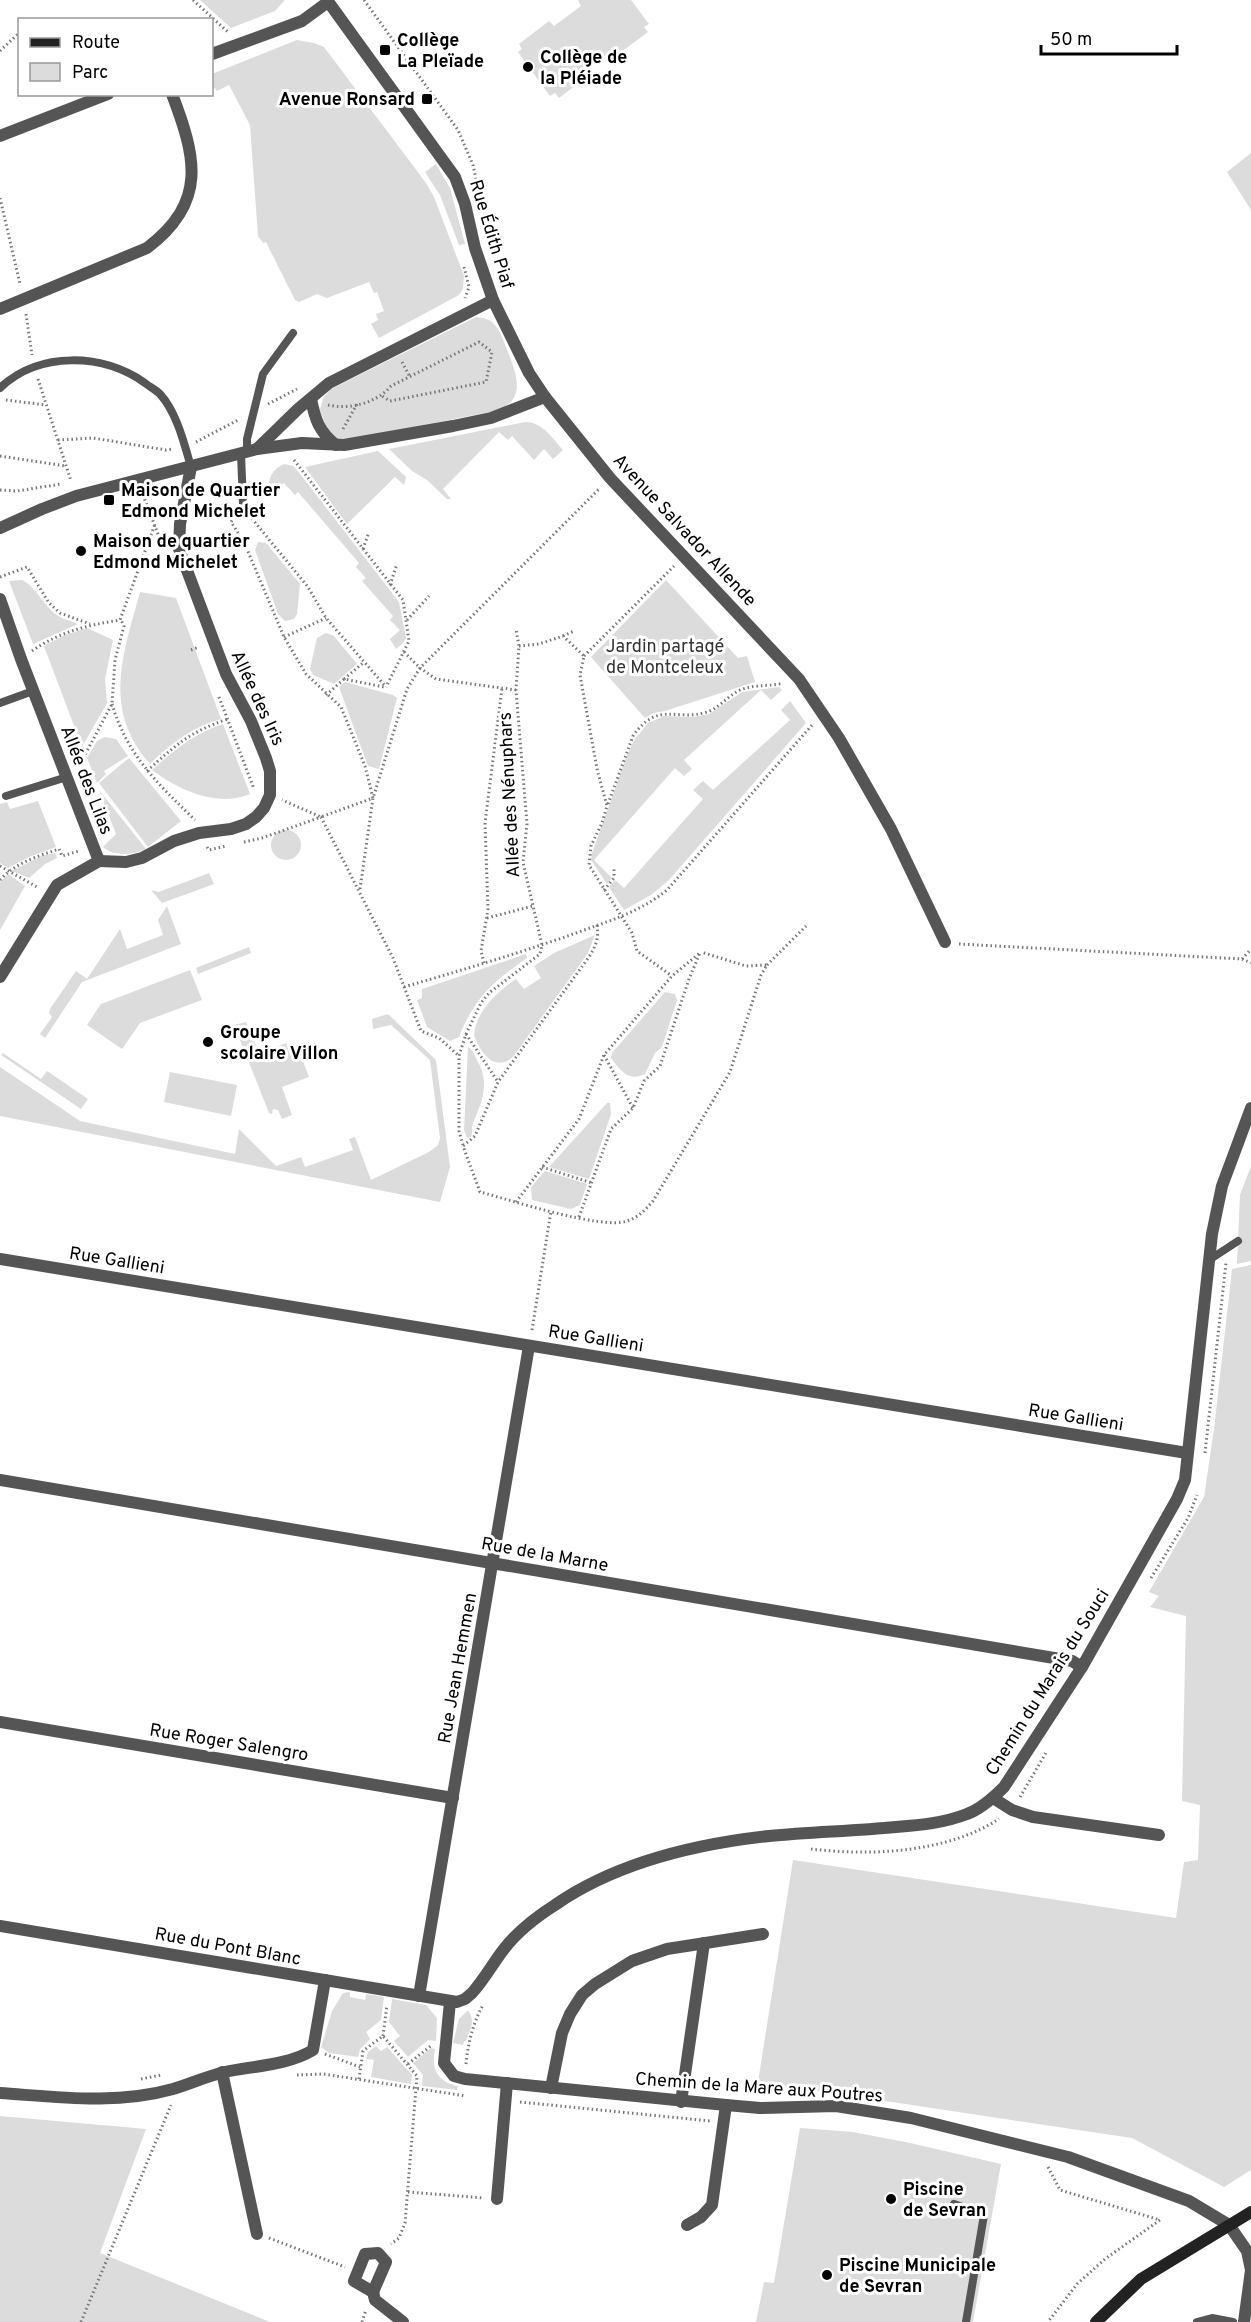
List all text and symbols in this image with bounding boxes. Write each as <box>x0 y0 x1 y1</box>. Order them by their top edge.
legend <box>18 18 213 96</box>
scale bar <box>1041 18 1178 56</box>
text: 50 m <box>1050 29 1092 52</box>
place label: Collège La Pleïade <box>397 30 484 74</box>
text: Route <box>72 32 120 55</box>
marker: Collège La Pleïade <box>378 43 392 57</box>
place label: Collège de la Pléiade <box>540 47 627 91</box>
marker: Collège de la Pléiade <box>521 60 535 74</box>
text: Parc <box>72 62 108 85</box>
place label: Avenue Ronsard <box>279 89 415 112</box>
marker: Avenue Ronsard <box>420 92 434 106</box>
street label: Rue Édith Piaf <box>463 177 520 292</box>
street label: Avenue Salvador Allende <box>607 450 761 612</box>
place label: Maison de Quartier Edmond Michelet <box>121 480 281 524</box>
marker: Maison de Quartier Edmond Michelet <box>102 493 116 507</box>
place label: Maison de quartier Edmond Michelet <box>93 531 250 575</box>
marker: Maison de quartier Edmond Michelet <box>74 544 88 558</box>
park label: Jardin partagé de Montceleux <box>606 636 724 680</box>
street label: Allée des Iris <box>225 647 289 750</box>
street label: Allée des Nénuphars <box>495 712 526 878</box>
street label: Allée des Lilas <box>54 723 117 838</box>
place label: Groupe scolaire Villon <box>220 1022 338 1066</box>
marker: Groupe scolaire Villon <box>201 1035 215 1049</box>
street label: Rue Gallieni <box>68 1243 166 1280</box>
street label: Rue Gallieni <box>547 1321 645 1358</box>
street label: Rue Gallieni <box>1027 1400 1125 1437</box>
street label: Rue de la Marne <box>479 1533 610 1578</box>
street label: Chemin du Marais du Souci <box>981 1585 1115 1781</box>
street label: Rue Jean Hemmen <box>434 1591 483 1745</box>
street label: Rue Roger Salengro <box>148 1720 310 1767</box>
street label: Rue du Pont Blanc <box>153 1923 303 1972</box>
street label: Chemin de la Mare aux Poutres <box>634 2068 883 2109</box>
place label: Piscine de Sevran <box>903 2179 987 2223</box>
marker: Piscine de Sevran <box>884 2192 898 2206</box>
place label: Piscine Municipale de Sevran <box>839 2255 996 2299</box>
marker: Piscine Municipale de Sevran <box>820 2268 834 2282</box>

